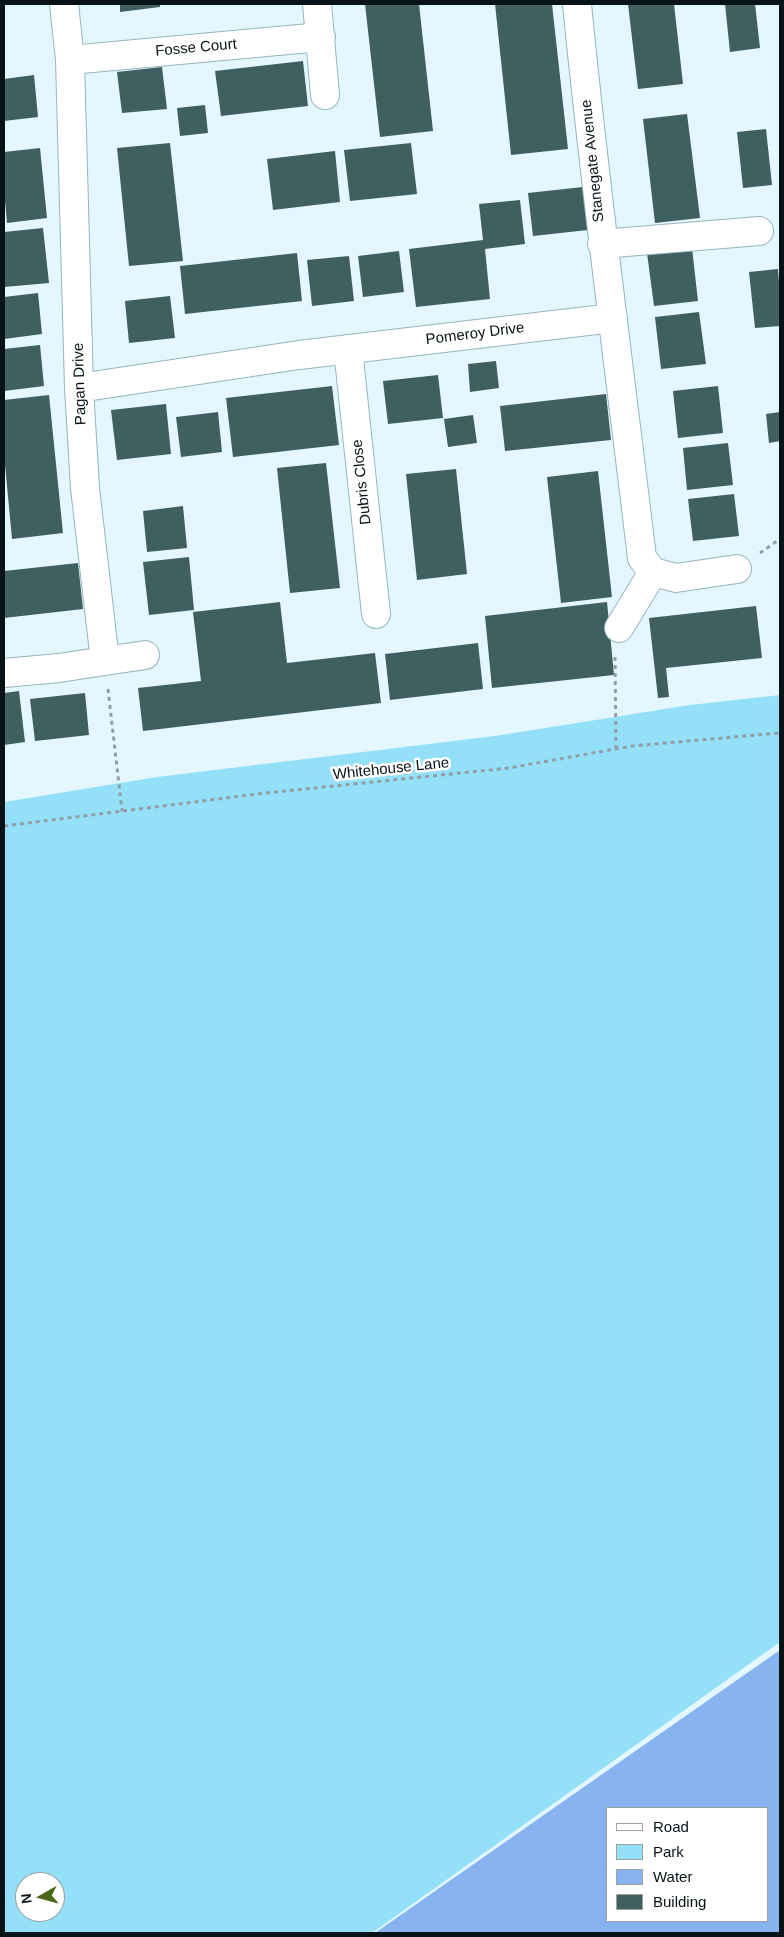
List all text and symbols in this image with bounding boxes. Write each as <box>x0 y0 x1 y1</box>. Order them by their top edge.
street label: Fosse Court <box>155 35 237 61</box>
street label: Stanegate Avenue <box>578 99 608 223</box>
street label: Pomeroy Drive <box>425 319 525 349</box>
street label: Pagan Drive <box>70 342 90 426</box>
street label: Dubris Close <box>349 438 375 526</box>
street label: Whitehouse Lane <box>332 754 450 784</box>
legend <box>606 1807 769 1922</box>
text: Road <box>653 1818 689 1835</box>
text: Park <box>653 1843 684 1860</box>
text: Water <box>653 1868 692 1885</box>
north arrow <box>15 1872 65 1922</box>
text: N <box>18 1893 35 1905</box>
text: Building <box>653 1893 706 1910</box>

